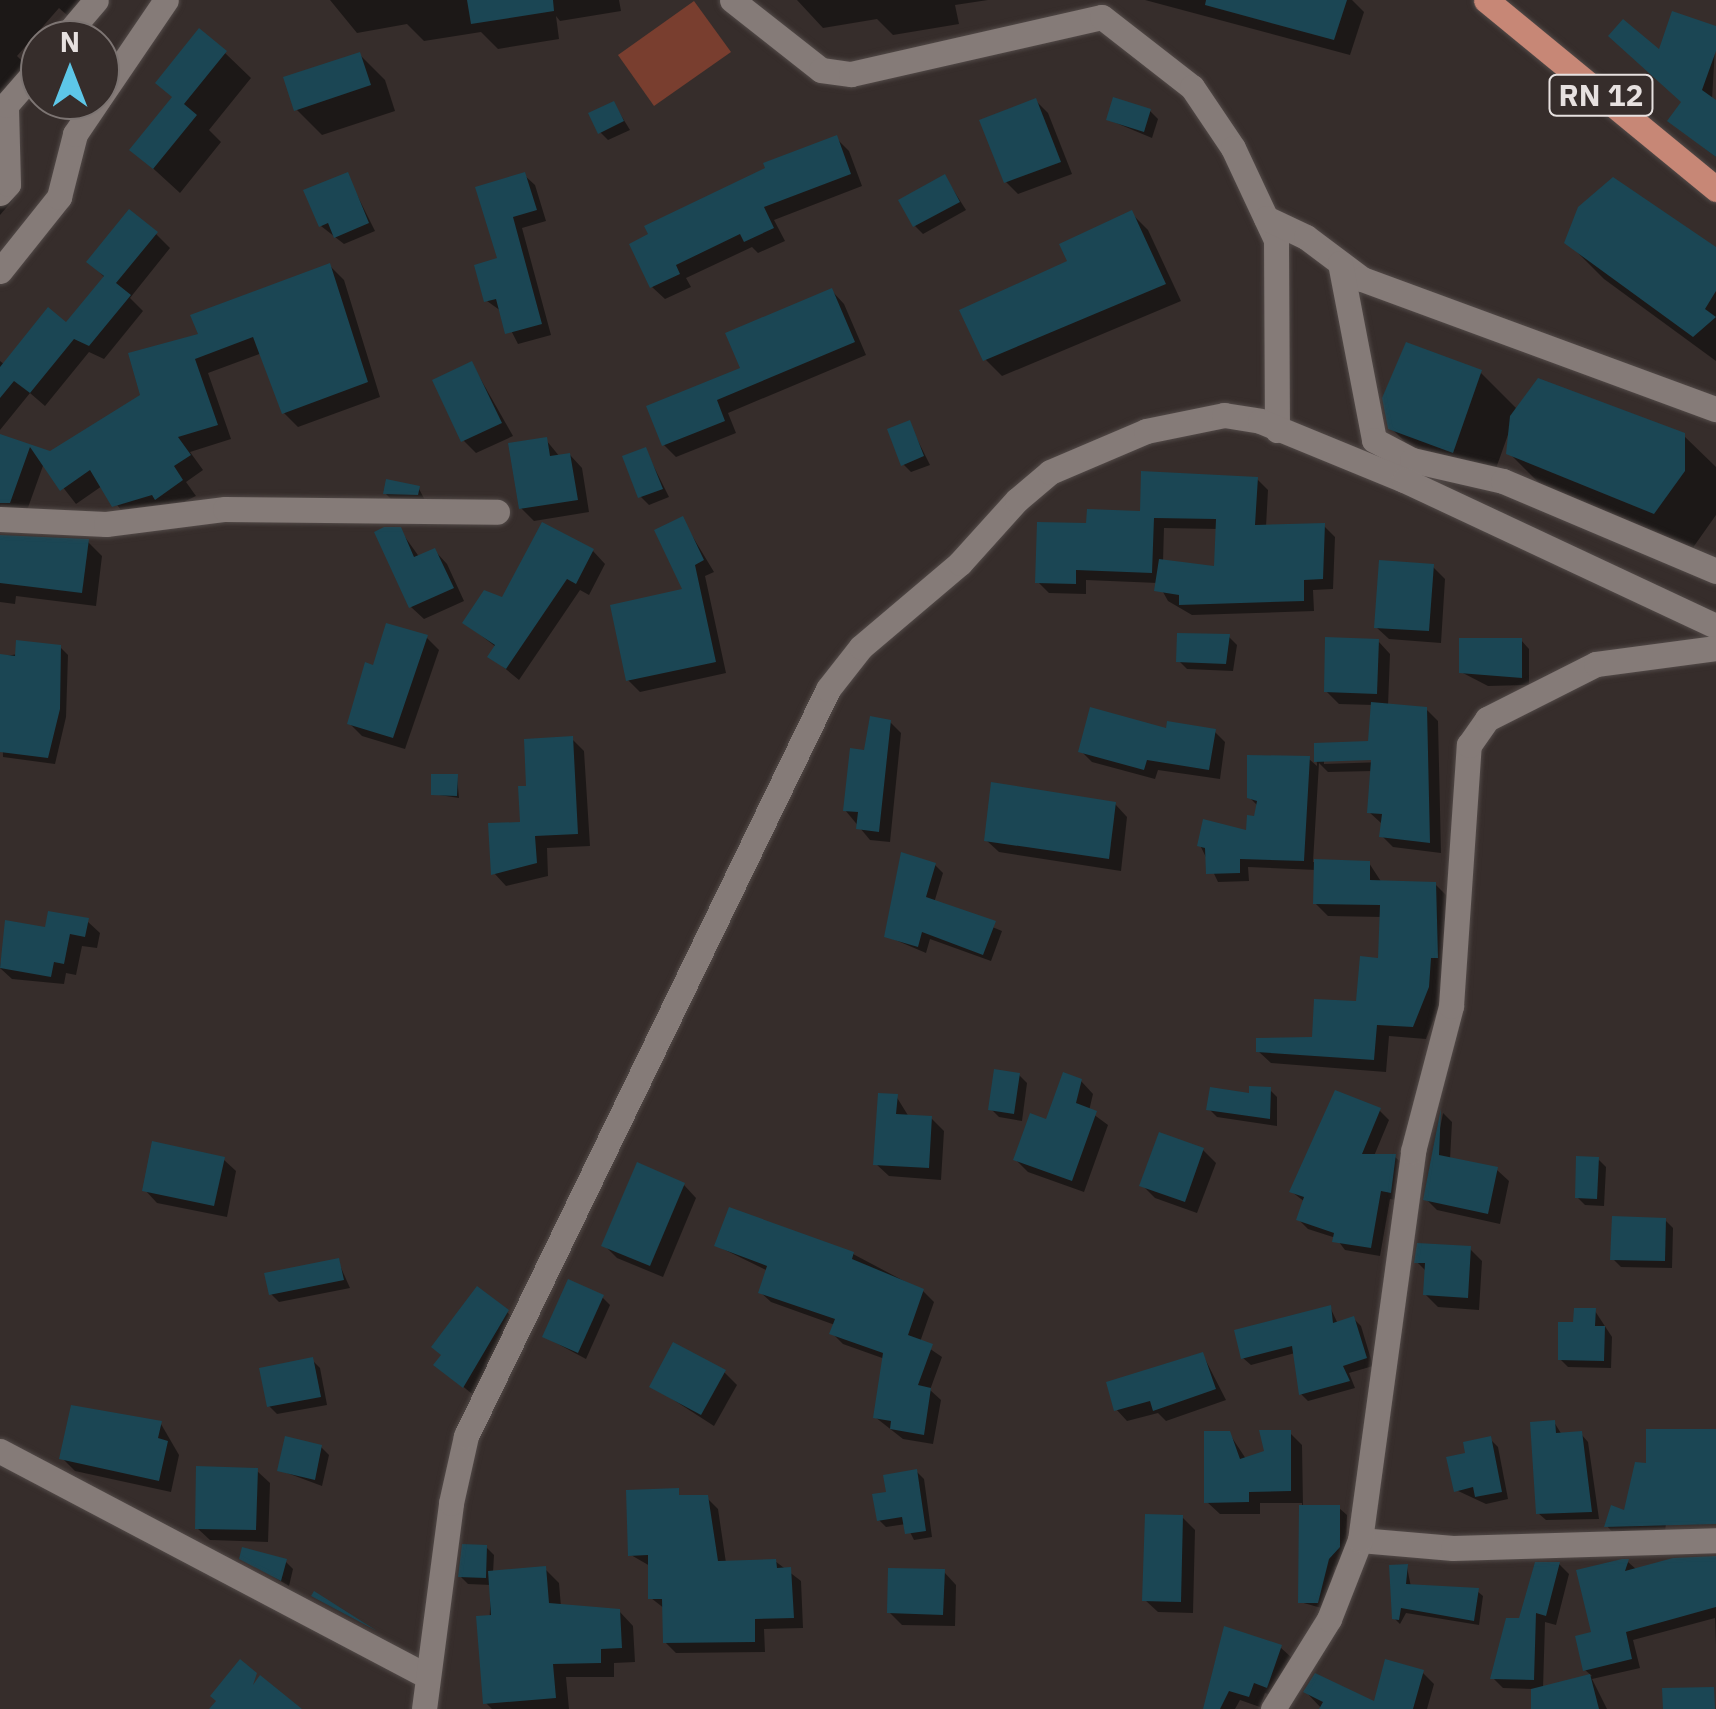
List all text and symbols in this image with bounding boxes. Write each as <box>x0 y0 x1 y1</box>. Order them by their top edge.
north arrow <box>20 20 120 120</box>
text: N <box>60 23 80 60</box>
road number: RN 12 <box>1546 70 1656 120</box>

